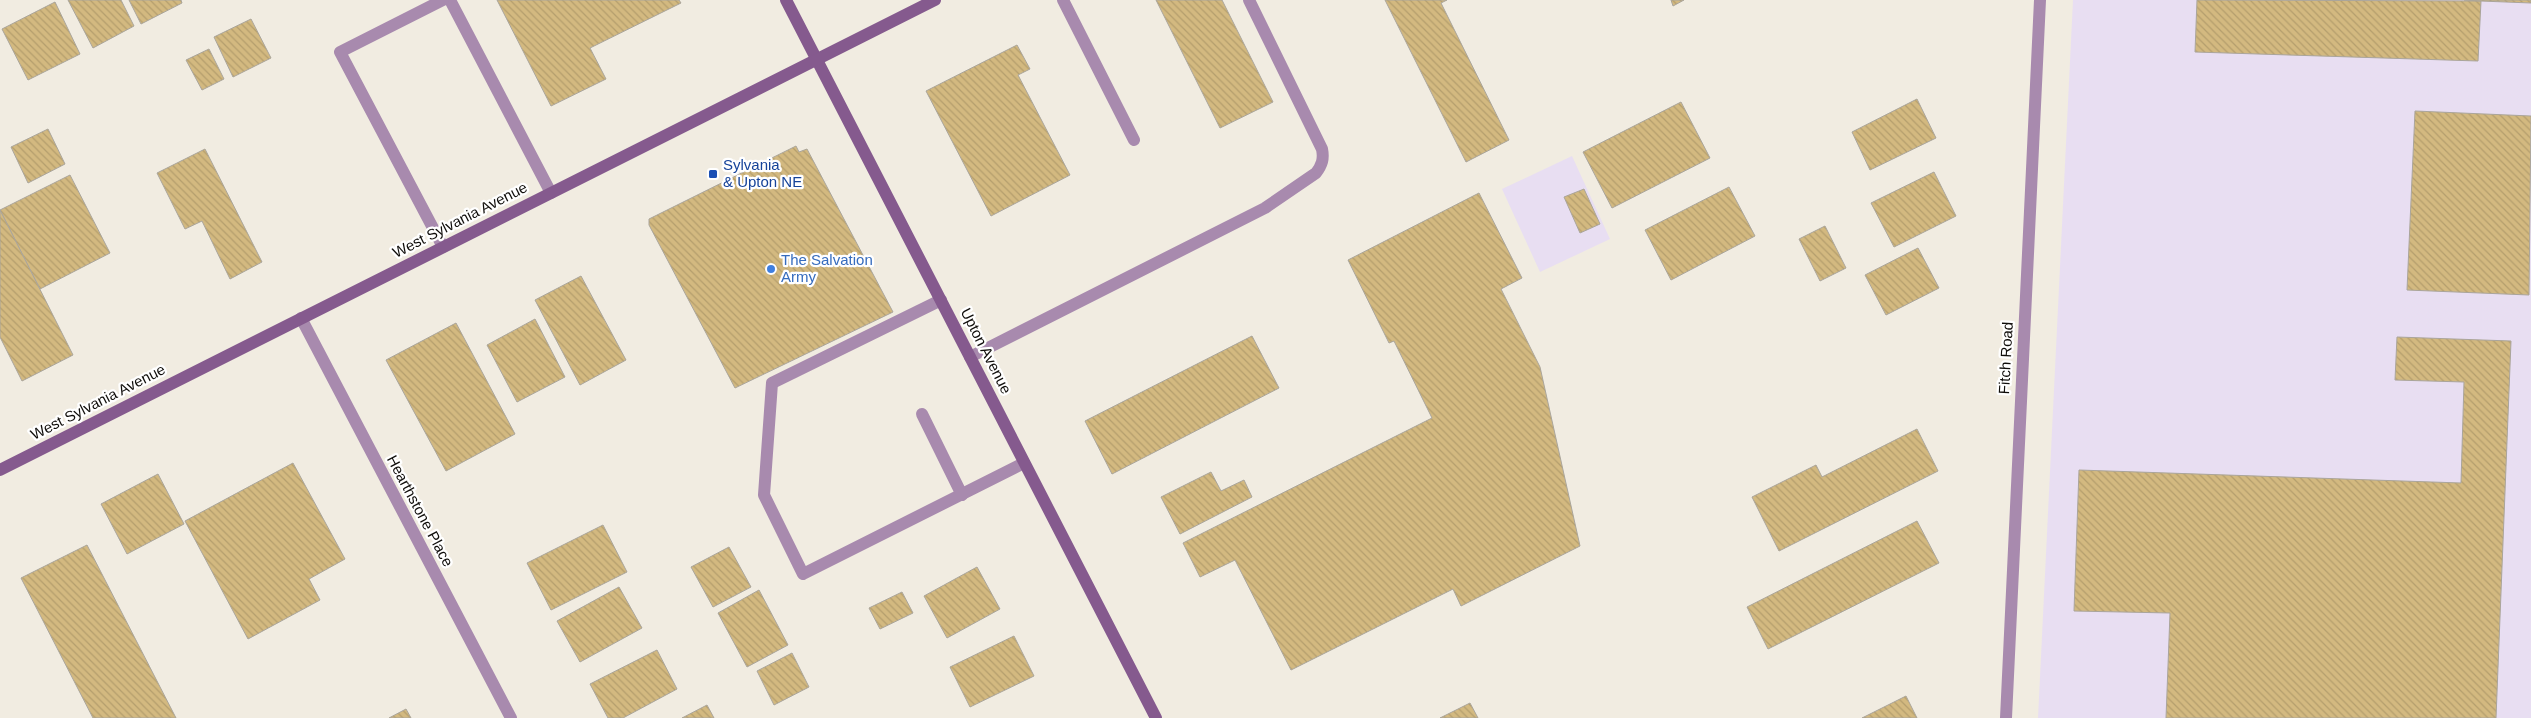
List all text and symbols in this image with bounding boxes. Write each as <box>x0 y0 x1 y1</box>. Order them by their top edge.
place label: Sylvania & Upton NE <box>723 156 802 190</box>
marker: Sylvania & Upton NE <box>707 168 719 180</box>
street label: West Sylvania Avenue <box>390 178 530 261</box>
place label: The Salvation Army <box>781 251 873 285</box>
marker: The Salvation Army <box>765 263 777 275</box>
street label: Upton Avenue <box>958 305 1015 397</box>
street label: Fitch Road <box>1995 321 2016 395</box>
street label: West Sylvania Avenue <box>28 360 168 443</box>
street label: Hearthstone Place <box>384 452 457 569</box>

